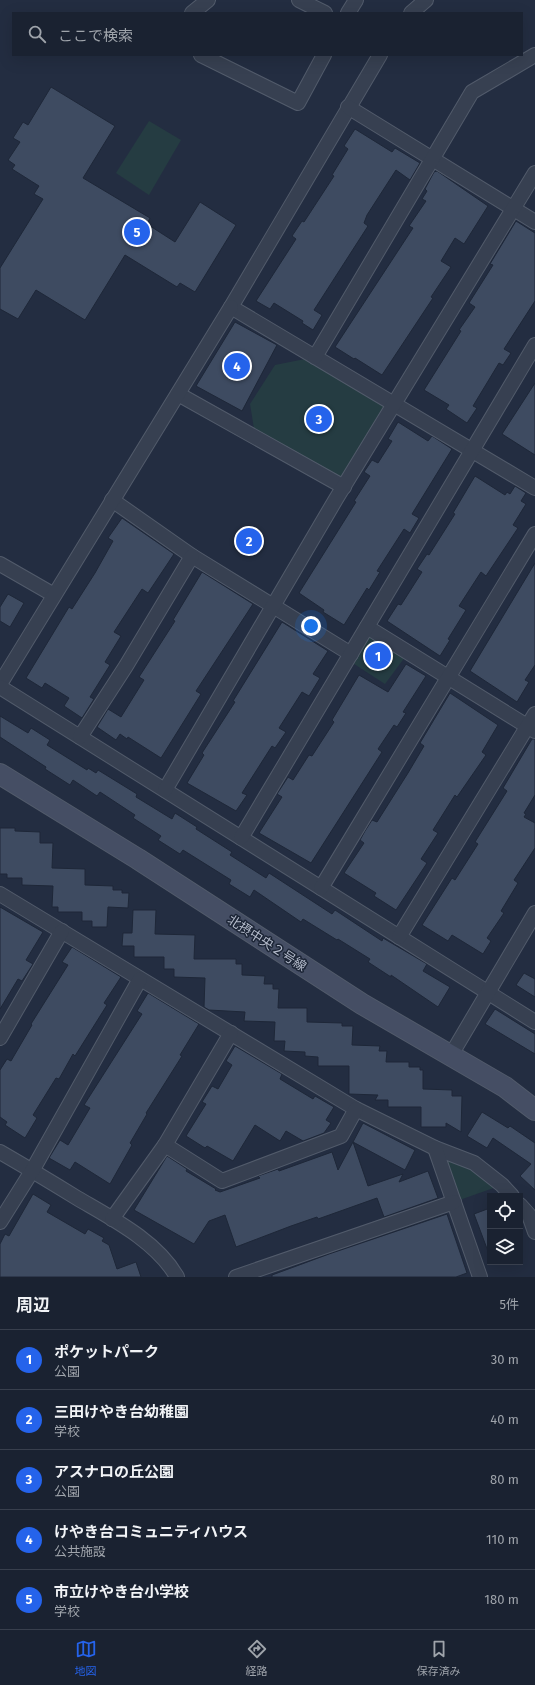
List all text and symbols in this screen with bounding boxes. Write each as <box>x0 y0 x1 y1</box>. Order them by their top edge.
search box <box>12 12 523 56</box>
icon: search <box>26 23 48 45</box>
text: ここで検索 <box>58 27 133 45</box>
pin: 5 <box>124 217 150 247</box>
pin: 4 <box>224 351 250 381</box>
pin: 3 <box>306 404 332 434</box>
pin: 2 <box>236 526 262 556</box>
your location <box>301 616 321 636</box>
pin: 1 <box>365 641 391 671</box>
street label: 北摂中央２号線 <box>225 912 309 974</box>
map controls <box>487 1193 523 1265</box>
button: locate <box>487 1193 523 1229</box>
button: layers <box>487 1229 523 1265</box>
text: 周辺 <box>16 1295 50 1316</box>
text: 5件 <box>499 1297 519 1312</box>
text: ポケットパーク <box>54 1343 159 1361</box>
text: 1 <box>26 1352 32 1367</box>
text: 30 m <box>491 1352 519 1367</box>
text: 公園 <box>54 1364 80 1379</box>
text: 三田けやき台幼稚園 <box>54 1403 189 1421</box>
text: 2 <box>26 1412 32 1427</box>
text: 40 m <box>490 1412 519 1427</box>
text: 学校 <box>54 1424 80 1439</box>
text: アスナロの丘公園 <box>54 1463 174 1481</box>
text: 3 <box>26 1472 32 1487</box>
text: 80 m <box>490 1472 519 1487</box>
text: 公園 <box>54 1484 80 1499</box>
text: けやき台コミュニティハウス <box>54 1523 248 1541</box>
text: 4 <box>25 1532 33 1547</box>
text: 110 m <box>486 1532 519 1547</box>
text: 公共施設 <box>54 1544 106 1559</box>
text: 市立けやき台小学校 <box>54 1583 189 1601</box>
text: 5 <box>26 1592 32 1607</box>
text: 180 m <box>484 1592 519 1607</box>
text: 学校 <box>54 1604 80 1619</box>
tab: 地図 <box>75 1638 97 1678</box>
tab: 経路 <box>246 1638 268 1678</box>
tab: 保存済み <box>417 1638 461 1678</box>

